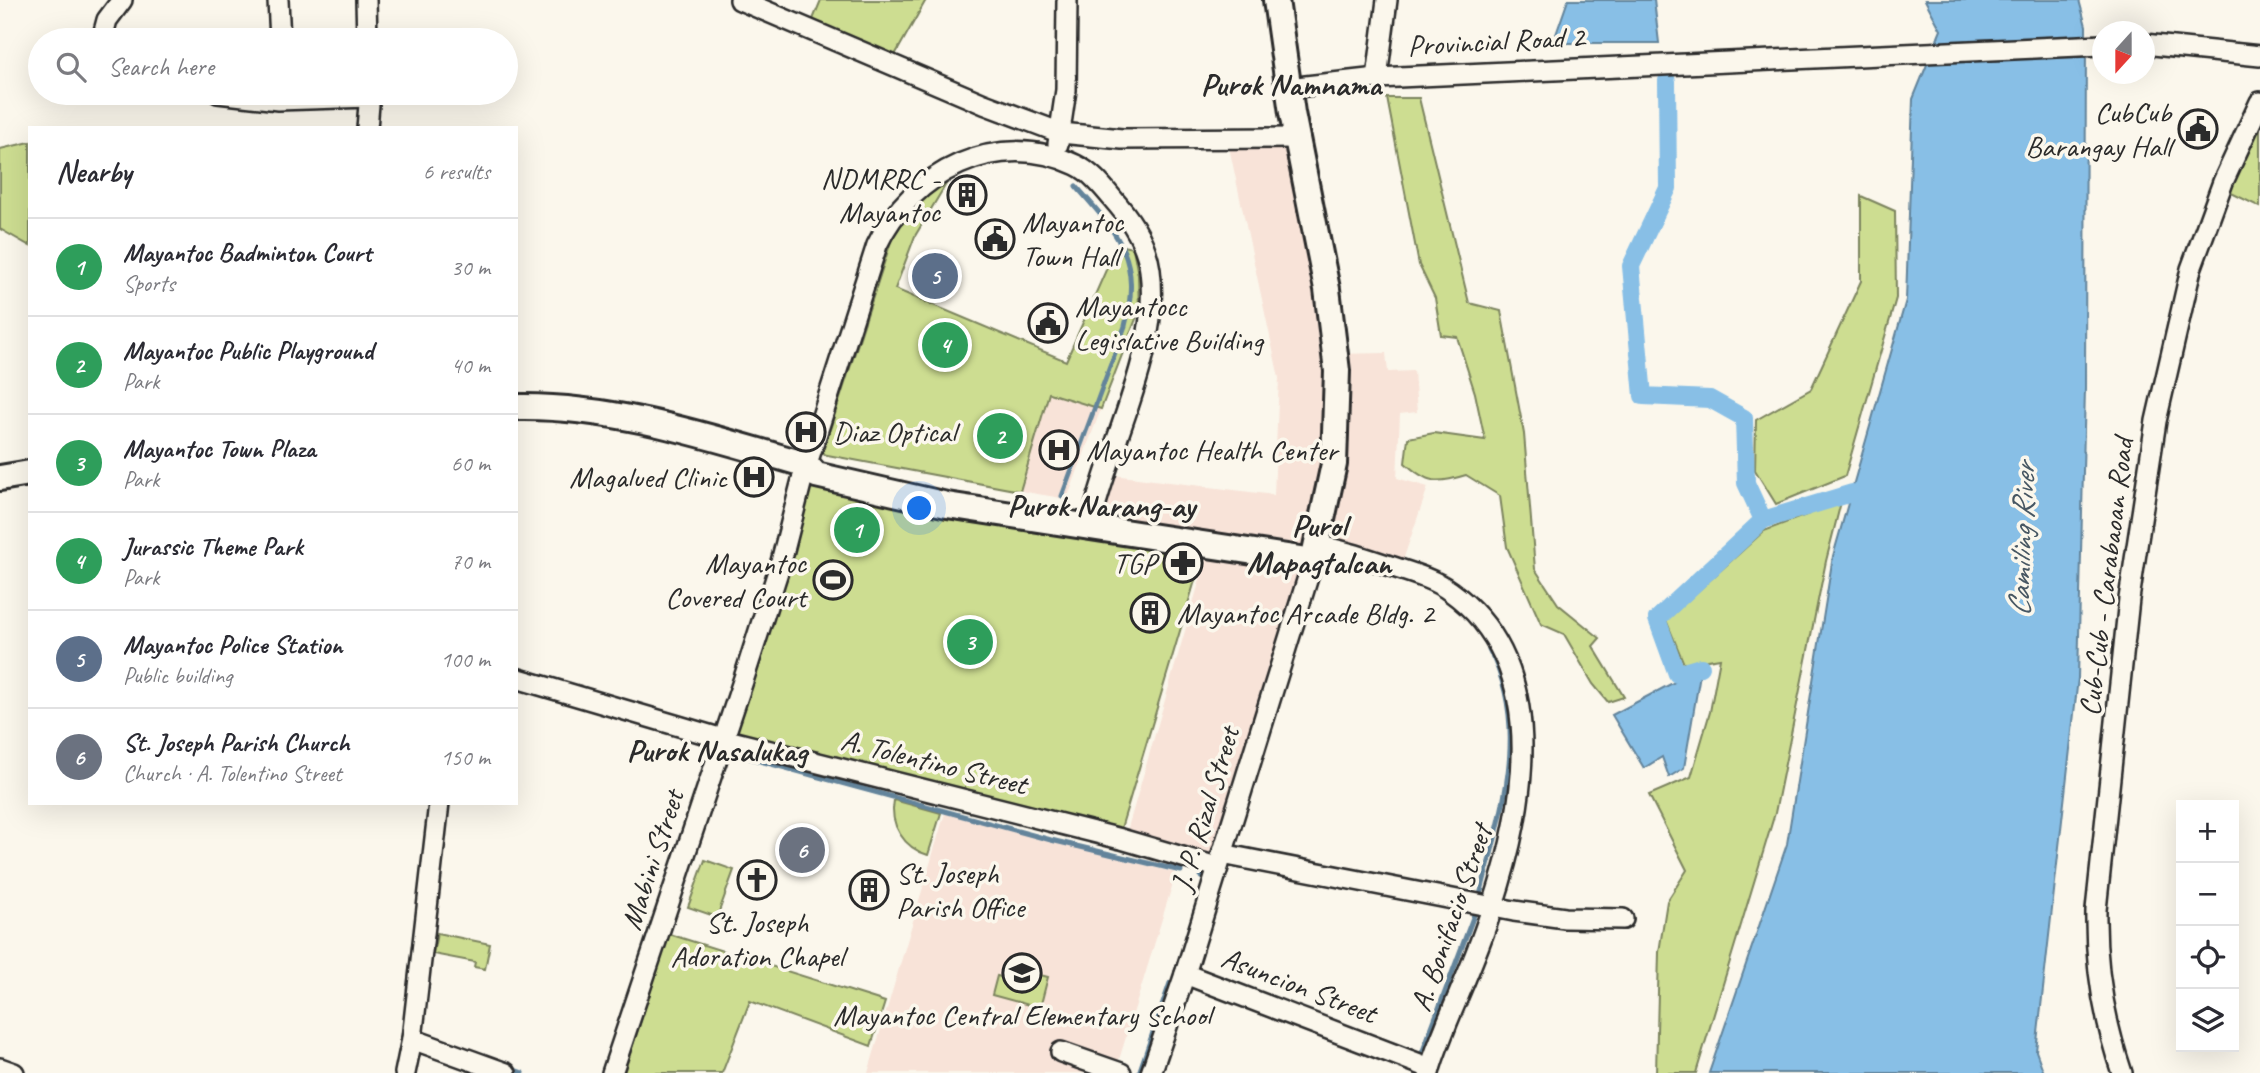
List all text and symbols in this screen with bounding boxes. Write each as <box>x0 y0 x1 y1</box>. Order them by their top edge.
street label: Provincial Road 2 <box>1406 17 1588 65</box>
north arrow <box>2092 21 2155 84</box>
search box <box>28 28 518 105</box>
icon: search <box>52 48 90 86</box>
text: Search here <box>108 50 214 83</box>
district label: Purok Namnama <box>1201 64 1384 105</box>
place label: CubCub Barangay Hall <box>2025 93 2176 165</box>
public building icon: CubCub Barangay Hall <box>2177 108 2219 150</box>
text: Nearby <box>56 153 132 191</box>
text: 6 results <box>423 157 490 186</box>
place label: NDMRRC - Mayantoc <box>821 159 941 231</box>
building icon: NDMRRC - Mayantoc <box>946 174 988 216</box>
place label: Mayantoc Town Hall <box>1022 203 1124 275</box>
public building icon: Mayantoc Town Hall <box>974 218 1016 260</box>
text: Mayantoc Badminton Court <box>123 236 371 269</box>
pin: 5 <box>912 250 958 302</box>
text: 1 <box>74 253 84 282</box>
text: 30 m <box>451 253 490 282</box>
text: Sports <box>123 269 175 298</box>
place label: Mayantocc Legislative Building <box>1075 287 1265 359</box>
public building icon: Mayantocc Legislative Building <box>1027 302 1069 344</box>
pin: 4 <box>922 319 968 371</box>
text: Mayantoc Public Playground <box>123 334 373 367</box>
text: 2 <box>74 351 84 380</box>
text: 40 m <box>451 351 490 380</box>
text: Park <box>123 367 159 396</box>
pin: 2 <box>977 410 1023 462</box>
hospital icon: Diaz Optical <box>785 411 827 453</box>
place label: Diaz Optical <box>833 413 961 451</box>
hospital icon: Mayantoc Health Center <box>1038 429 1080 471</box>
place label: Mayantoc Health Center <box>1086 431 1340 469</box>
text: Mayantoc Town Plaza <box>123 432 316 465</box>
street label: Cub-Cub - Carabaoan Road <box>2070 432 2142 718</box>
text: 3 <box>74 449 84 478</box>
text: 60 m <box>451 449 490 478</box>
hospital icon: Magalued Clinic <box>733 456 775 498</box>
water label: Camiling River <box>1998 457 2045 617</box>
place label: Magalued Clinic <box>569 458 728 496</box>
text: Park <box>123 465 159 494</box>
district label: Purok Narang-ay <box>1007 485 1198 526</box>
your location <box>902 491 936 525</box>
pin: 1 <box>834 504 880 556</box>
district label: Purol Mapagtalcan <box>1247 505 1394 583</box>
text: Jurassic Theme Park <box>123 530 303 563</box>
pharmacy icon: TGP <box>1162 542 1204 584</box>
place label: Mayantoc Covered Court <box>665 544 809 616</box>
place label: TGP <box>1113 544 1160 582</box>
text: 4 <box>74 547 84 576</box>
text: 70 m <box>451 547 490 576</box>
sports icon: Mayantoc Covered Court <box>812 559 854 601</box>
text: Park <box>123 563 159 592</box>
building icon: Mayantoc Arcade Bldg. 2 <box>1129 592 1171 634</box>
place label: Mayantoc Arcade Bldg. 2 <box>1177 594 1437 632</box>
pin: 3 <box>947 616 993 668</box>
text: Mayantoc Police Station <box>123 628 342 661</box>
text: 5 <box>74 645 84 674</box>
text: 100 m <box>441 645 490 674</box>
text: Public building <box>123 661 232 690</box>
street label: J. P. Rizal Street <box>1161 719 1249 898</box>
street label: A. Tolentino Street <box>837 721 1034 804</box>
text: St. Joseph Parish Church <box>123 726 350 759</box>
district label: Purok Nasalukag <box>627 730 810 771</box>
text: 6 <box>74 743 84 772</box>
text: 150 m <box>441 743 490 772</box>
text: Church · A. Tolentino Street <box>123 759 342 788</box>
street label: Mabini Street <box>612 783 693 935</box>
map controls <box>2176 800 2239 1052</box>
button: + <box>2176 800 2239 863</box>
street label: A. Bonifacio Street <box>1401 816 1502 1016</box>
pin: 6 <box>779 824 825 876</box>
place label: St. Joseph Parish Office <box>896 854 1026 926</box>
church icon: St. Joseph Adoration Chapel <box>736 859 778 901</box>
button: − <box>2176 863 2239 926</box>
building icon: St. Joseph Parish Office <box>848 869 890 911</box>
place label: St. Joseph Adoration Chapel <box>670 903 848 975</box>
button: locate <box>2176 926 2239 989</box>
street label: Asuncion Street <box>1216 938 1385 1033</box>
school or university icon: Mayantoc Central Elementary School <box>1001 952 1043 994</box>
button: layers <box>2176 989 2239 1052</box>
place label: Mayantoc Central Elementary School <box>833 996 1216 1034</box>

